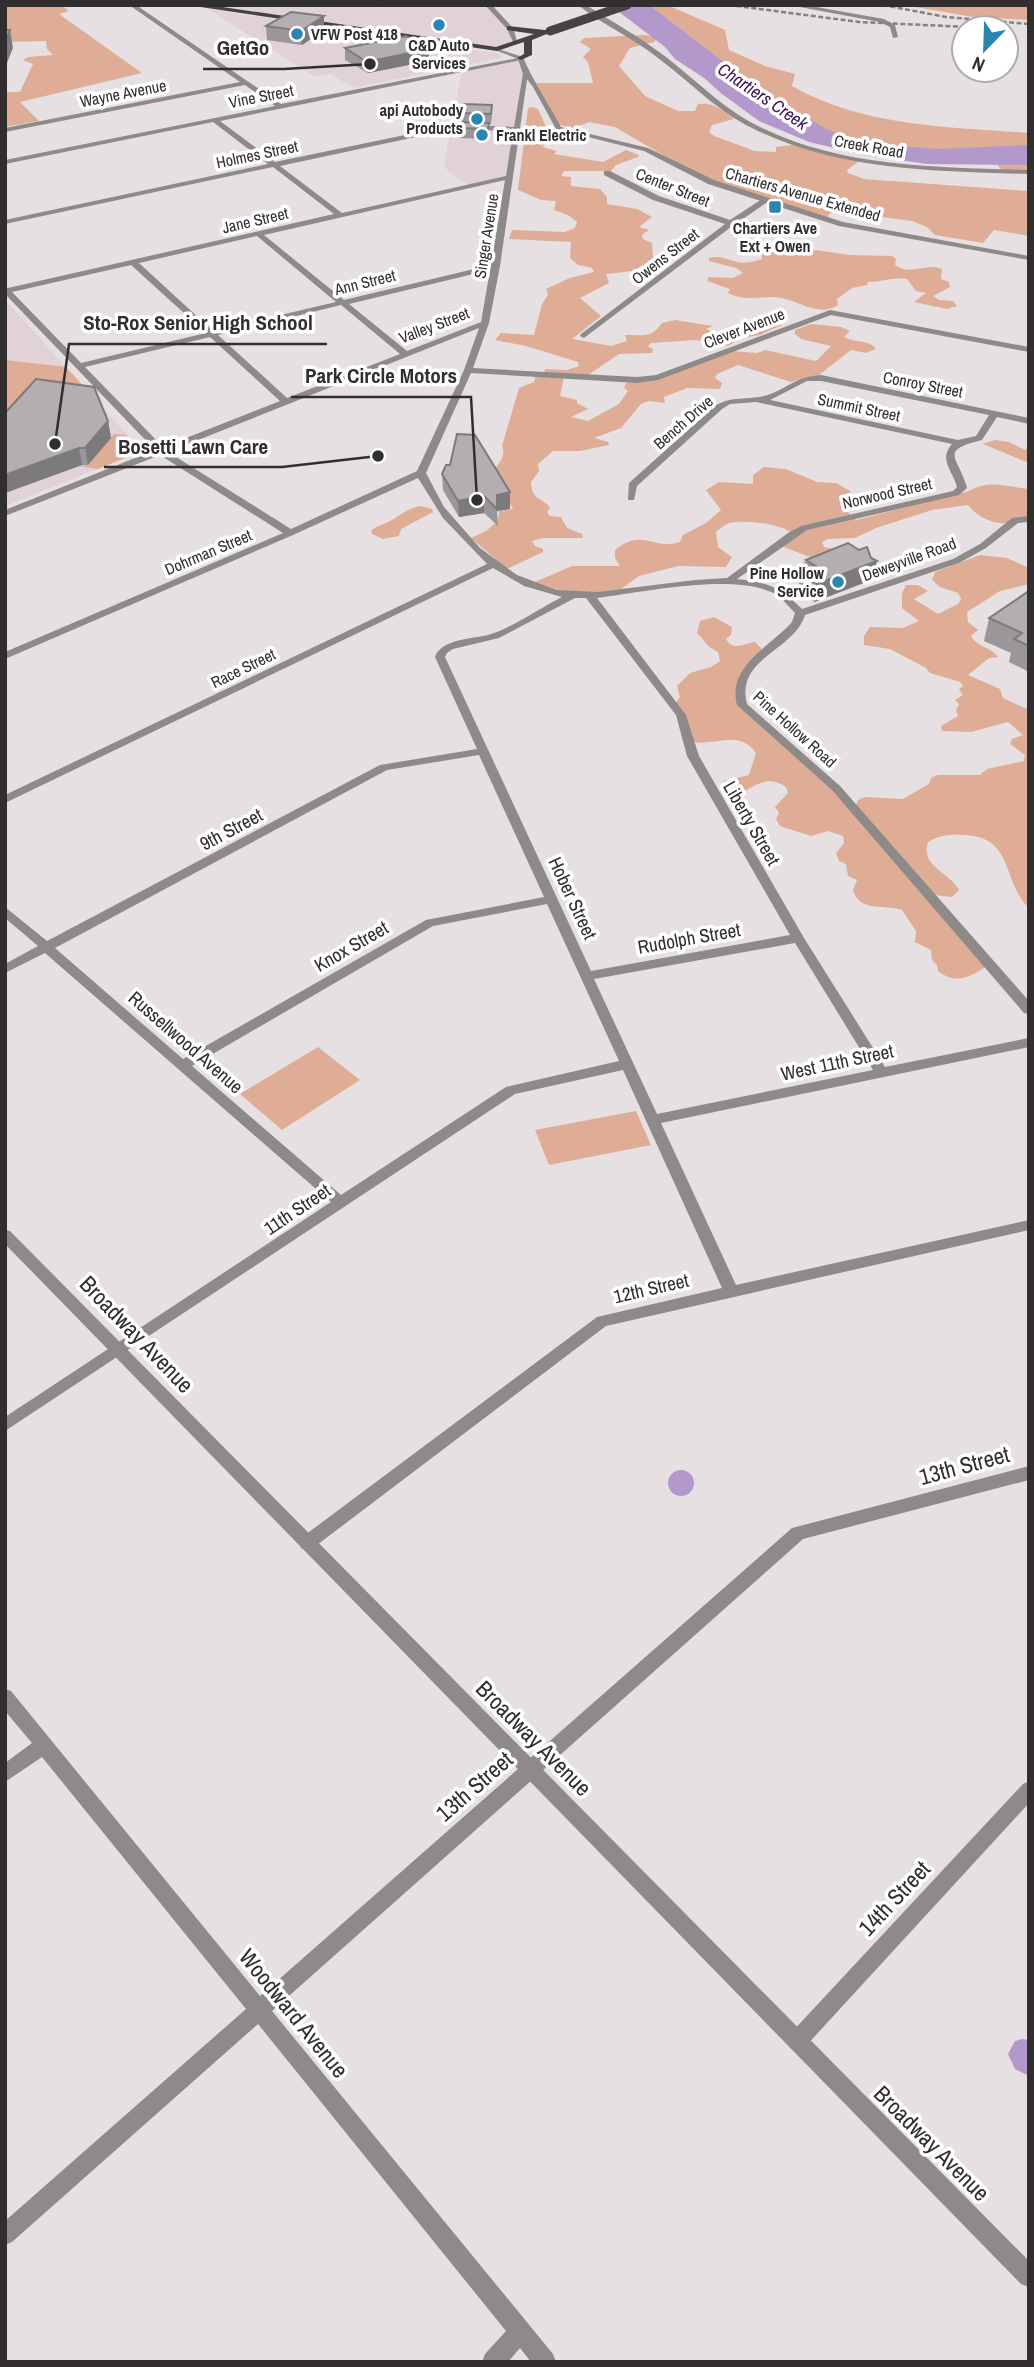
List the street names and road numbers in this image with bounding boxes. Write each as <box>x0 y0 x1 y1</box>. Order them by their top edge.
street label: Wayne Avenue <box>78 74 168 112</box>
street label: Vine Street <box>227 79 296 113</box>
street label: Creek Road <box>833 129 905 163</box>
street label: Holmes Street <box>214 135 300 173</box>
street label: Chartiers Avenue Extended <box>723 161 883 227</box>
street label: Center Street <box>633 162 714 212</box>
street label: Singer Avenue <box>468 192 504 280</box>
street label: Jane Street <box>220 202 291 238</box>
street label: Owens Street <box>627 223 703 289</box>
street label: Ann Street <box>331 264 398 300</box>
street label: Valley Street <box>396 301 473 348</box>
street label: Clever Avenue <box>700 302 788 354</box>
street label: Conroy Street <box>881 365 965 403</box>
street label: Summit Street <box>816 388 903 427</box>
street label: Bench Drive <box>649 390 717 454</box>
street label: Norwood Street <box>840 472 934 514</box>
street label: Dohrman Street <box>161 524 255 580</box>
street label: Deweyville Road <box>859 532 959 586</box>
street label: Race Street <box>207 643 279 693</box>
street label: Pine Hollow Road <box>749 686 841 772</box>
street label: Liberty Street <box>717 776 787 871</box>
street label: 9th Street <box>195 801 268 856</box>
street label: Hober Street <box>543 852 604 944</box>
street label: Knox Street <box>309 914 393 978</box>
street label: Rudolph Street <box>636 916 743 960</box>
street label: Russellwood Avenue <box>123 985 249 1099</box>
street label: West 11th Street <box>778 1037 896 1087</box>
street label: 11th Street <box>259 1177 336 1241</box>
street label: 12th Street <box>611 1267 692 1309</box>
street label: Broadway Avenue <box>73 1269 201 1399</box>
street label: 13th Street <box>915 1438 1013 1492</box>
street label: Broadway Avenue <box>469 1673 599 1803</box>
street label: 13th Street <box>429 1744 519 1828</box>
street label: 14th Street <box>851 1854 937 1942</box>
street label: Woodward Avenue <box>232 1942 356 2084</box>
street label: Broadway Avenue <box>867 2078 997 2208</box>

